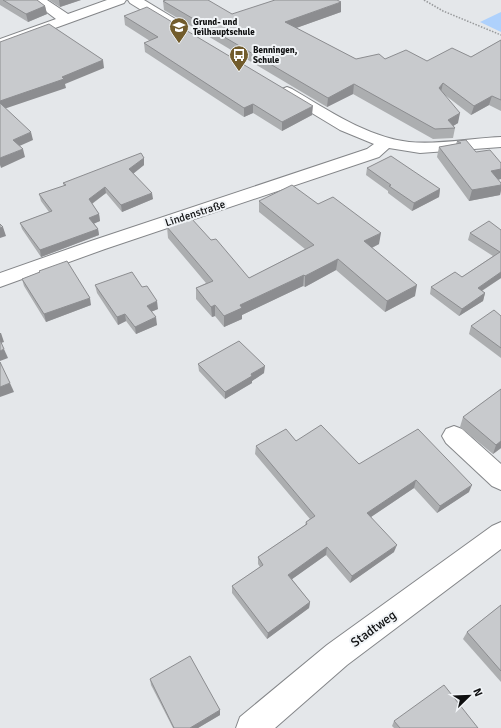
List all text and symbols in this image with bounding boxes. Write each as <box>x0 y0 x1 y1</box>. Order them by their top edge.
school or university icon: Grund- und Teilhauptschule <box>168 16 190 44</box>
place label: Grund- und Teilhauptschule <box>193 17 255 38</box>
bus stop icon: Benningen, Schule <box>228 44 250 72</box>
place label: Benningen, Schule <box>253 45 298 66</box>
street label: Lindenstraße <box>163 198 227 229</box>
street label: Stadtweg <box>348 607 400 651</box>
north arrow <box>449 676 489 716</box>
text: N <box>470 686 485 698</box>

